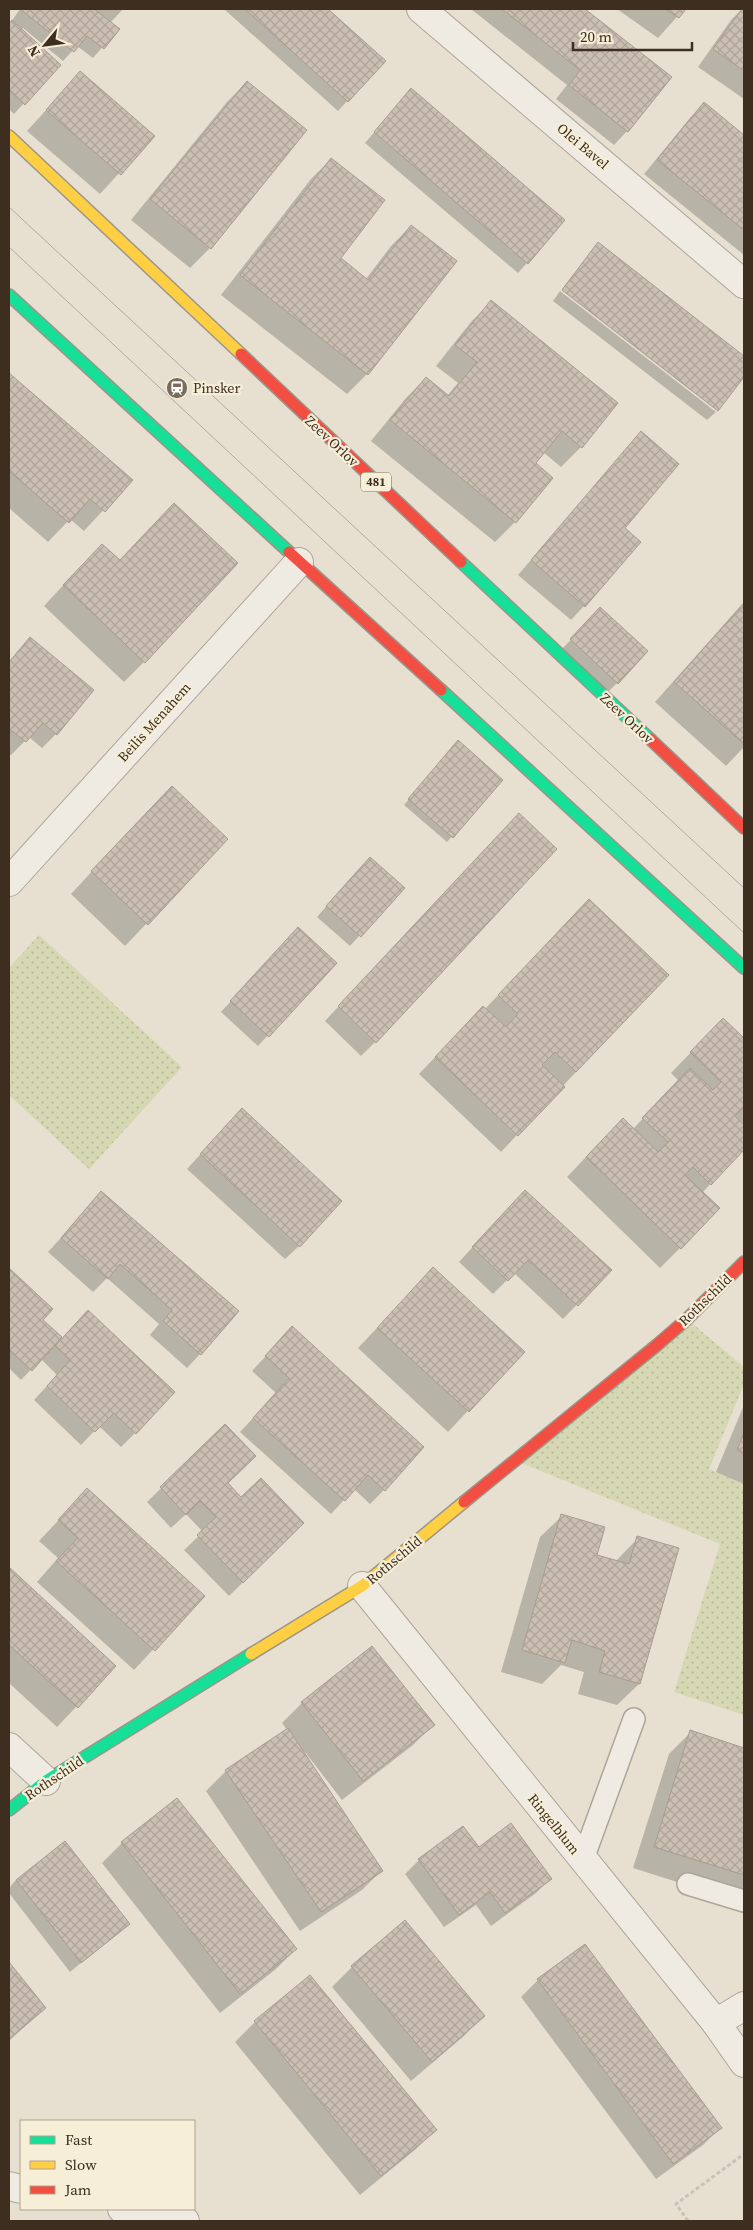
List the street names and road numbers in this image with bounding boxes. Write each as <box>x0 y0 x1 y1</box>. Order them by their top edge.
street label: Olei Bavel <box>553 118 613 174</box>
street label: Zeev Orlov <box>301 411 363 471</box>
road number: 481 <box>361 472 391 492</box>
street label: Beilis Menahem <box>113 677 195 766</box>
street label: Zeev Orlov <box>596 688 658 748</box>
street label: Rothschild <box>674 1270 736 1330</box>
street label: Rothschild <box>362 1531 426 1589</box>
street label: Rothschild <box>21 1751 87 1805</box>
street label: Ringelblum <box>523 1789 585 1859</box>

